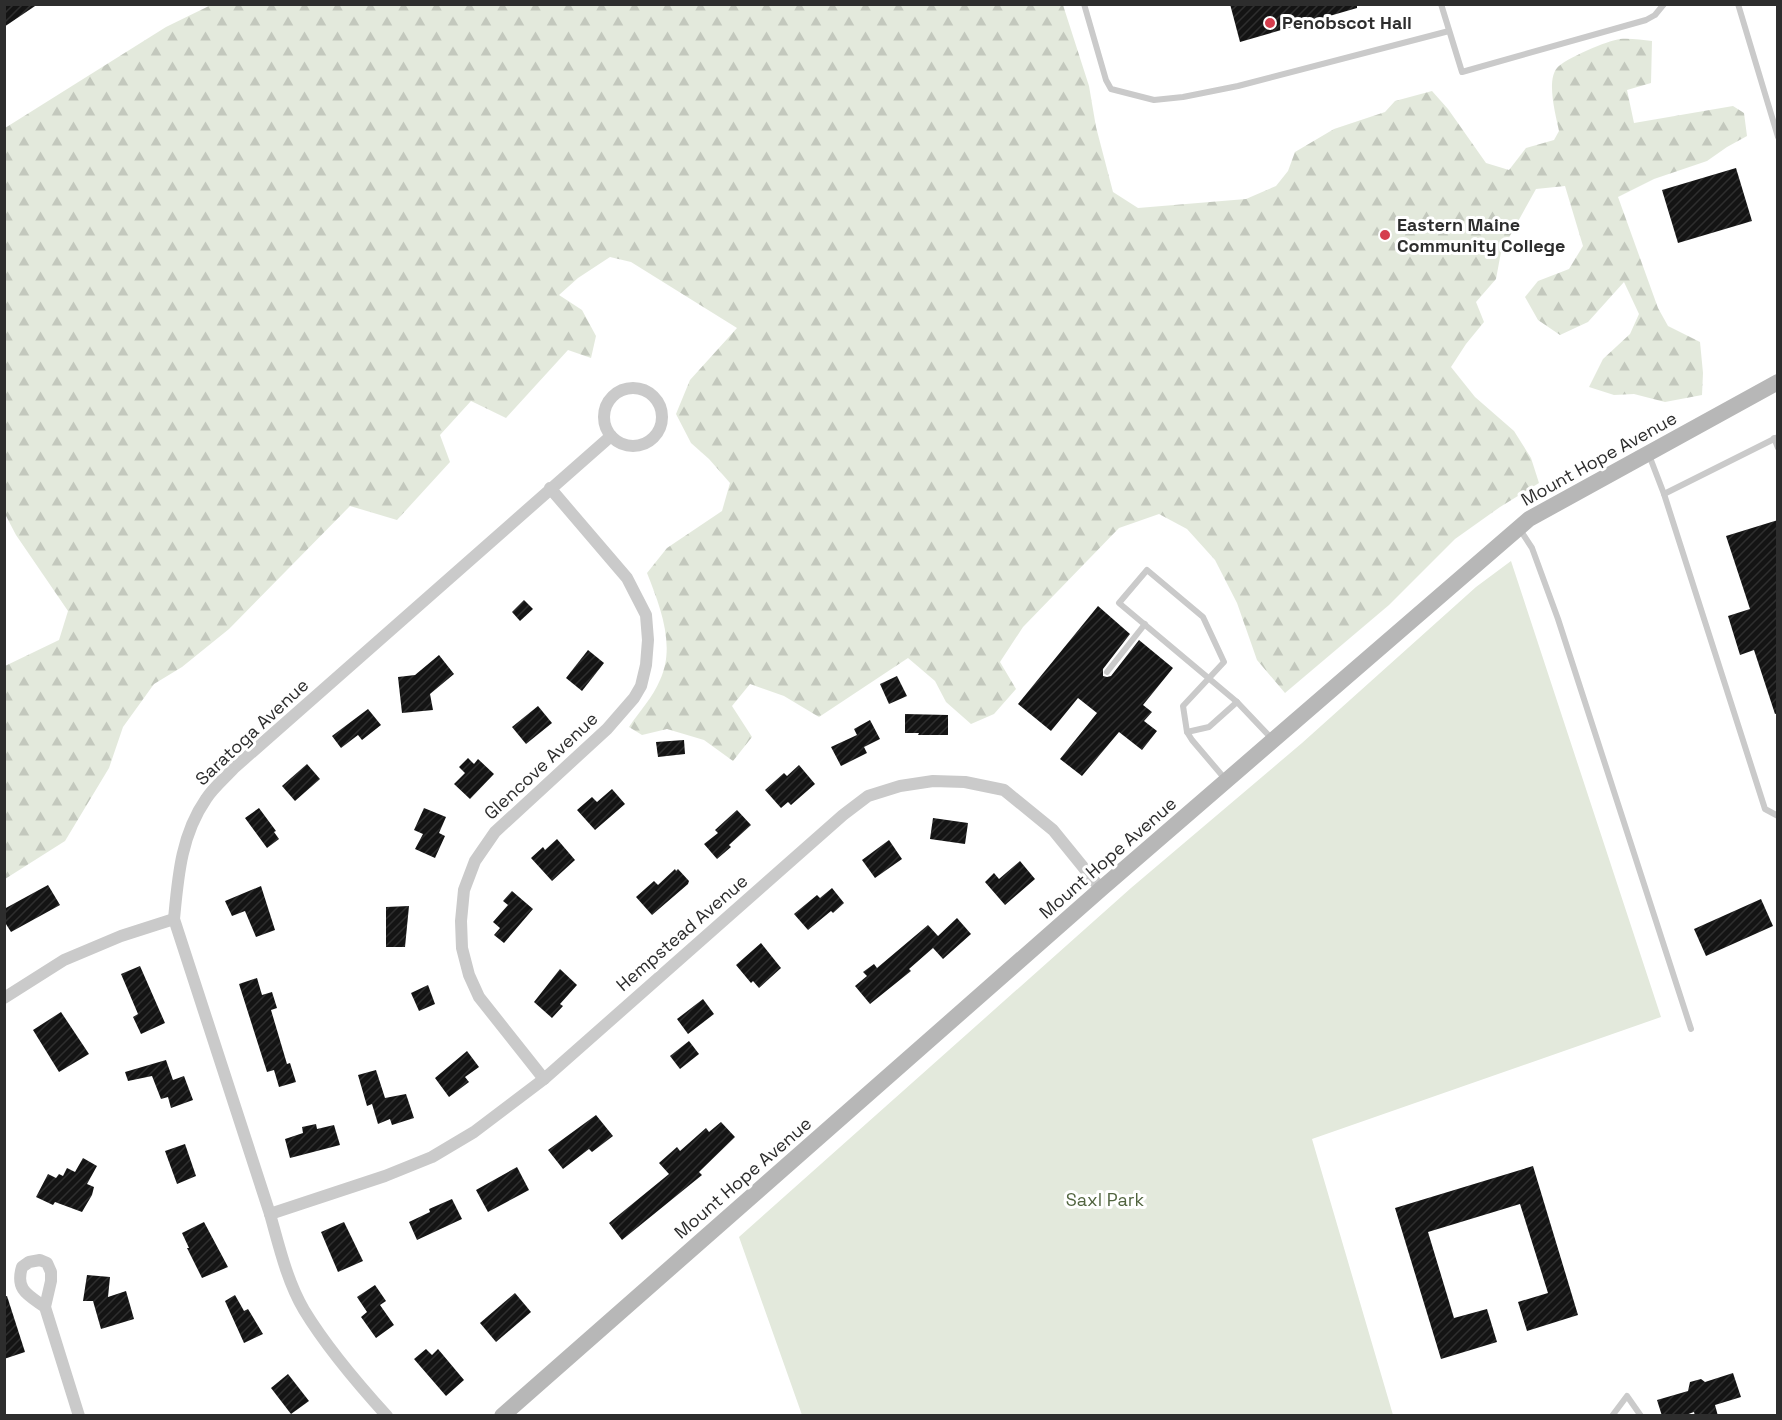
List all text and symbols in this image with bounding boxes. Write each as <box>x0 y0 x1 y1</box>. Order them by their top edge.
place label: Penobscot Hall <box>1282 11 1412 34</box>
marker: Penobscot Hall <box>1263 16 1277 30</box>
place label: Eastern Maine Community College <box>1397 213 1565 257</box>
marker: Eastern Maine Community College <box>1378 228 1392 242</box>
street label: Mount Hope Avenue <box>1517 406 1681 511</box>
street label: Saratoga Avenue <box>190 673 313 790</box>
street label: Glencove Avenue <box>479 707 602 824</box>
street label: Mount Hope Avenue <box>1034 792 1181 924</box>
street label: Hempstead Avenue <box>611 869 752 996</box>
street label: Mount Hope Avenue <box>669 1112 816 1244</box>
park label: Saxl Park <box>1066 1188 1145 1211</box>

